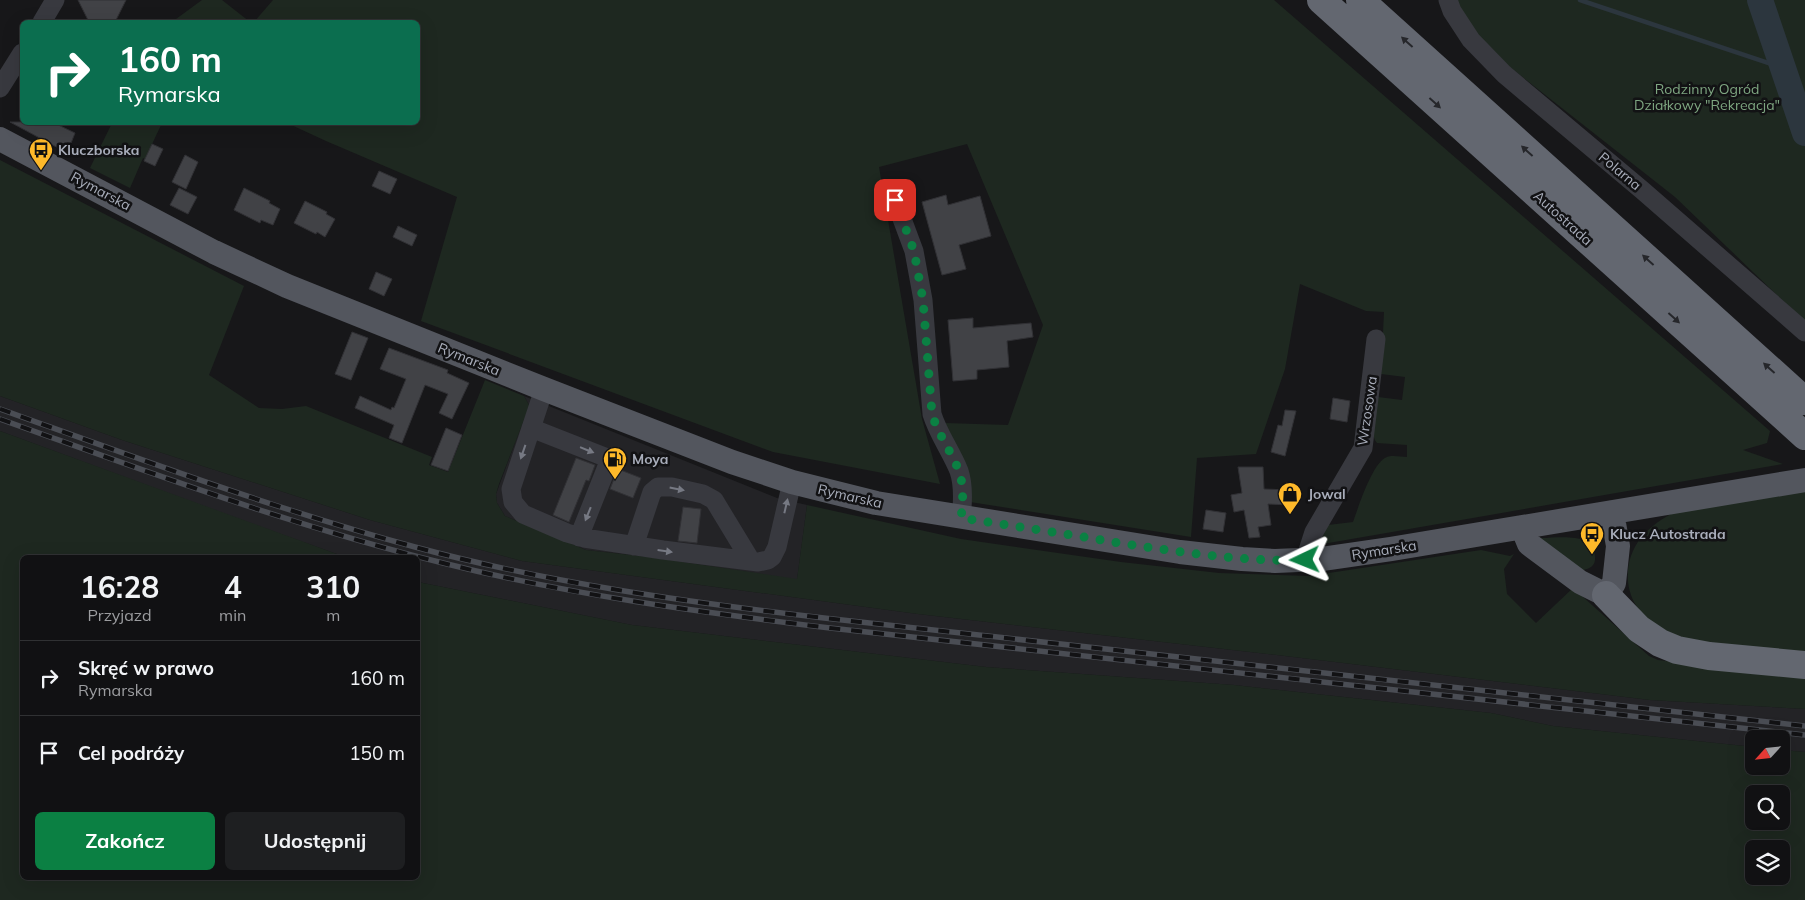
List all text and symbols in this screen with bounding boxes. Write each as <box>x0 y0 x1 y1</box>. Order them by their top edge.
one-way arrow <box>1401 36 1413 48</box>
text: 160 m <box>118 37 222 81</box>
icon: right <box>35 40 100 105</box>
text: Rymarska <box>118 80 221 108</box>
park label: Rodzinny Ogród Działkowy "Rekreacja" <box>1634 80 1780 114</box>
one-way arrow <box>1428 97 1440 109</box>
bus stop icon: Kluczborska <box>28 137 54 171</box>
place label: Kluczborska <box>58 141 140 159</box>
one-way arrow <box>1522 145 1534 157</box>
street label: Polarna <box>1595 148 1645 194</box>
street label: Rymarska <box>68 168 134 214</box>
pin <box>874 179 916 221</box>
icon: arrive <box>881 186 909 214</box>
street label: Autostrada <box>1530 187 1596 249</box>
one-way arrow <box>1643 254 1655 266</box>
one-way arrow <box>1667 312 1679 324</box>
street label: Rymarska <box>435 338 503 380</box>
one-way arrow <box>1762 363 1775 374</box>
street label: Wrzosowa <box>1353 375 1381 447</box>
one-way arrow <box>519 445 527 460</box>
one-way arrow <box>580 446 595 454</box>
fuel station icon: Moya <box>602 446 628 480</box>
place label: Moya <box>632 450 668 468</box>
street label: Rymarska <box>816 480 884 512</box>
shop icon: Jowal <box>1277 481 1303 515</box>
one-way arrow <box>669 485 685 493</box>
place label: Jowal <box>1308 485 1346 503</box>
one-way arrow <box>782 499 790 514</box>
one-way arrow <box>583 507 591 521</box>
bus stop icon: Klucz Autostrada <box>1579 521 1605 555</box>
place label: Klucz Autostrada <box>1610 525 1726 543</box>
position arrow <box>1278 533 1330 585</box>
street label: Rymarska <box>1350 536 1418 564</box>
one-way arrow <box>657 547 673 555</box>
text: 16:28 <box>80 568 159 606</box>
text: 4 <box>224 568 242 606</box>
text: 310 <box>306 568 360 606</box>
text: Przyjazd <box>88 605 152 625</box>
text: min <box>219 605 246 625</box>
text: m <box>326 605 340 625</box>
text: Skręć w prawo <box>78 656 214 680</box>
icon: right <box>35 664 63 692</box>
text: 160 m <box>349 666 405 690</box>
text: Rymarska <box>78 680 153 700</box>
north arrow <box>1745 730 1790 775</box>
map controls <box>1745 730 1790 885</box>
icon: arrive <box>35 739 63 767</box>
text: Cel podróży <box>78 741 184 765</box>
text: 150 m <box>349 741 405 765</box>
button: search <box>1745 785 1790 830</box>
button: Zakończ <box>35 812 215 870</box>
button: Udostępnij <box>225 812 405 870</box>
button: layers <box>1745 840 1790 885</box>

